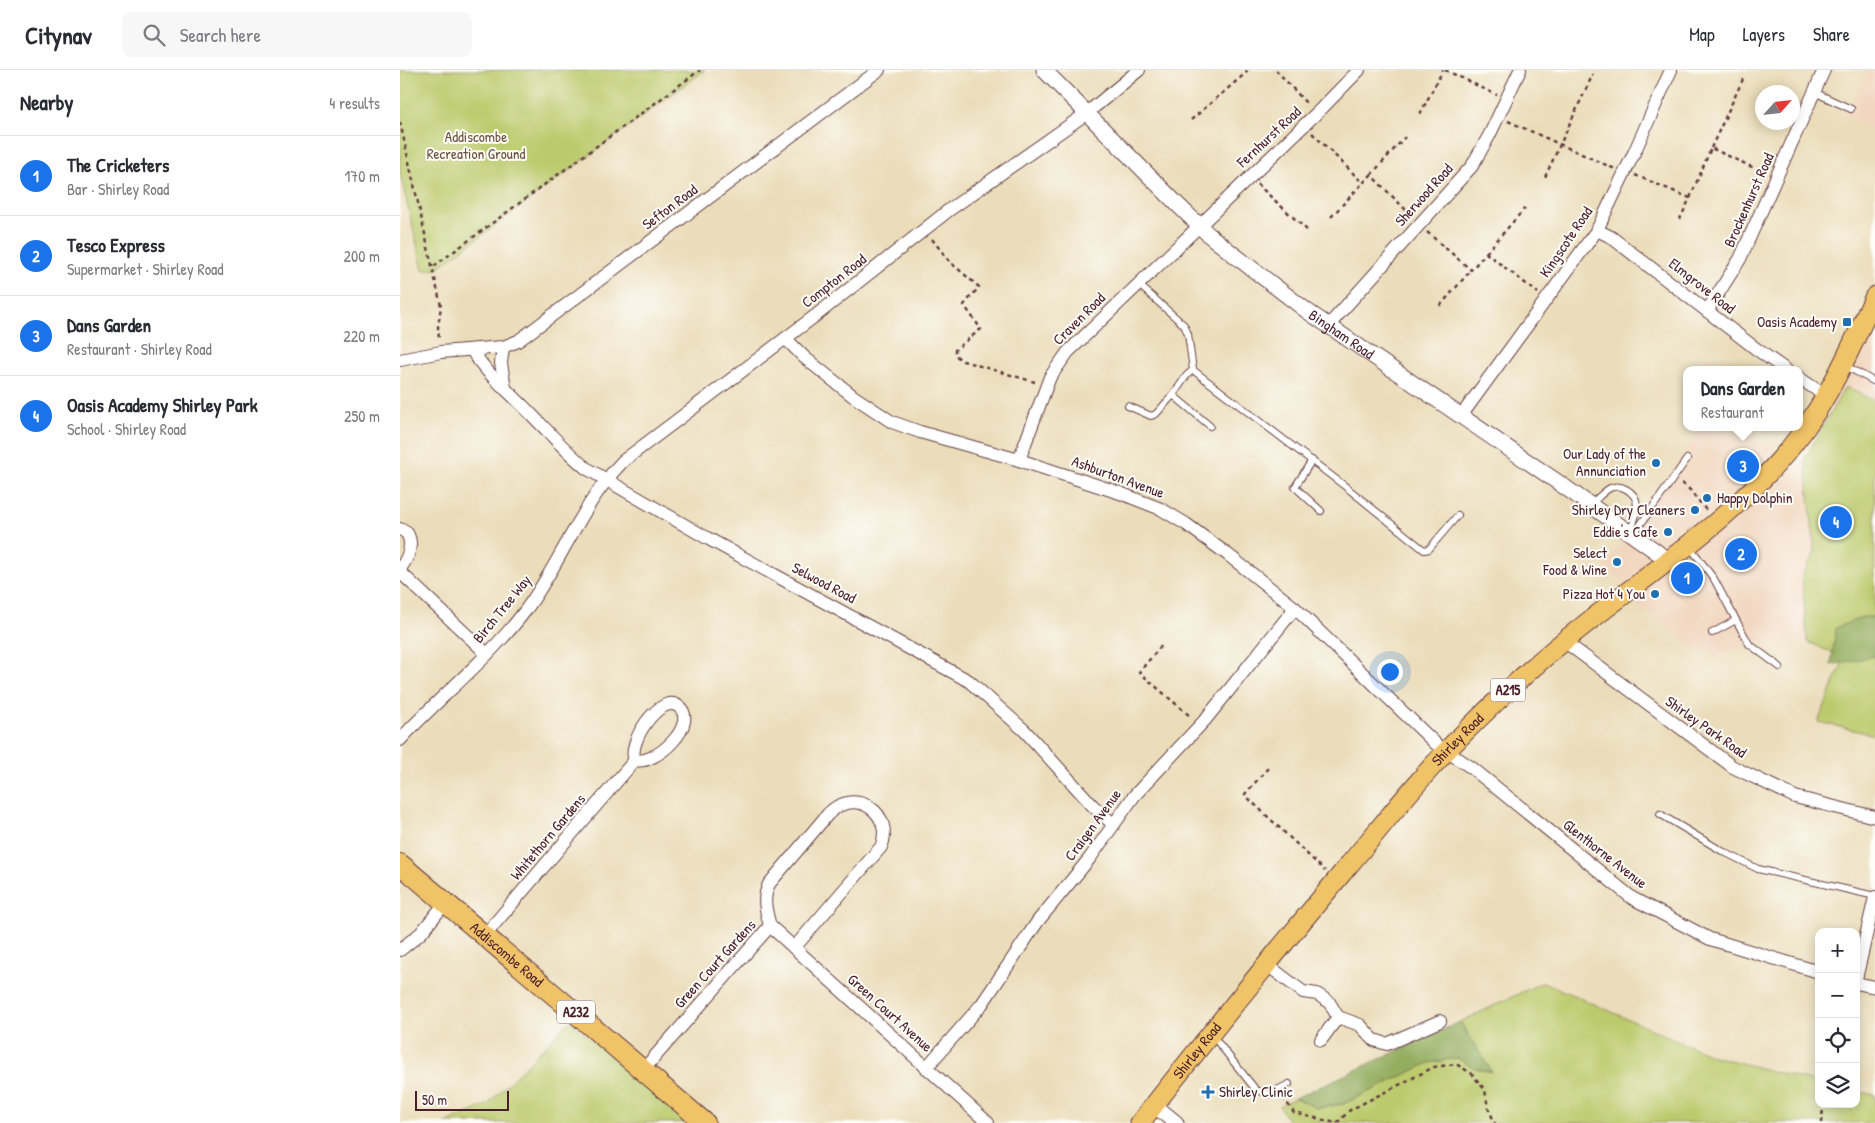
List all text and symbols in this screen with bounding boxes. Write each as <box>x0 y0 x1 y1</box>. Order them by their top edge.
search box <box>122 12 472 57</box>
text: Citynav <box>25 19 92 51</box>
icon: search <box>140 21 168 49</box>
text: Search here <box>180 22 261 48</box>
text: Map <box>1689 22 1715 47</box>
text: Layers <box>1743 22 1785 47</box>
text: Share <box>1813 22 1850 47</box>
north arrow <box>1755 85 1800 130</box>
text: Nearby <box>20 88 73 117</box>
text: 4 results <box>329 92 380 114</box>
street label: Fernhurst Road <box>1231 101 1306 173</box>
park label: Addiscombe Recreation Ground <box>427 126 525 164</box>
street label: Brockenhurst Road <box>1718 149 1779 250</box>
text: The Cricketers <box>67 152 169 178</box>
street label: Sherwood Road <box>1390 159 1458 231</box>
text: 1 <box>33 165 39 187</box>
text: 170 m <box>345 165 380 187</box>
text: Bar · Shirley Road <box>67 178 169 200</box>
street label: Sefton Road <box>638 179 702 234</box>
street label: Kingscote Road <box>1534 202 1597 281</box>
text: Tesco Express <box>67 232 165 258</box>
text: 2 <box>32 245 40 267</box>
text: 200 m <box>344 245 380 267</box>
street label: Compton Road <box>797 249 871 313</box>
street label: Elmgrove Road <box>1665 253 1740 318</box>
text: Supermarket · Shirley Road <box>67 258 224 280</box>
street label: Craven Road <box>1048 288 1110 350</box>
street label: Bingham Road <box>1305 304 1379 364</box>
place label: Oasis Academy <box>1757 311 1837 332</box>
text: Dans Garden <box>67 312 151 338</box>
marker: Oasis Academy <box>1841 316 1853 328</box>
text: 3 <box>32 325 40 347</box>
text: 220 m <box>343 325 380 347</box>
text: Restaurant · Shirley Road <box>67 338 212 360</box>
popup <box>1683 366 1803 431</box>
text: Dans Garden <box>1701 375 1785 401</box>
text: Oasis Academy Shirley Park <box>67 392 258 418</box>
text: Restaurant <box>1701 401 1764 423</box>
text: 4 <box>33 405 39 427</box>
text: 250 m <box>344 405 380 427</box>
text: School · Shirley Road <box>67 418 186 440</box>
place label: Our Lady of the Annunciation <box>1563 443 1646 481</box>
pin: 3 <box>1727 447 1759 485</box>
street label: Ashburton Avenue <box>1069 450 1167 503</box>
marker: Our Lady of the Annunciation <box>1650 457 1662 469</box>
place label: Happy Dolphin <box>1717 487 1793 508</box>
marker: Happy Dolphin <box>1701 492 1713 504</box>
place label: Shirley Dry Cleaners <box>1572 499 1685 520</box>
pin: 4 <box>1820 503 1852 541</box>
marker: Shirley Dry Cleaners <box>1689 504 1701 516</box>
place label: Eddie's Cafe <box>1593 521 1658 542</box>
marker: Eddie's Cafe <box>1662 526 1674 538</box>
pin: 2 <box>1725 535 1757 573</box>
place label: Select Food & Wine <box>1542 542 1608 580</box>
marker: Select Food & Wine <box>1611 556 1623 568</box>
street label: Selwood Road <box>789 557 860 608</box>
pin: 1 <box>1671 559 1703 597</box>
street label: Birch Tree Way <box>468 570 536 647</box>
place label: Pizza Hot 4 You <box>1563 583 1645 604</box>
marker: Pizza Hot 4 You <box>1649 588 1661 600</box>
your location <box>1377 659 1403 685</box>
road number: A215 <box>1490 678 1526 702</box>
street label: Shirley Park Road <box>1661 691 1751 763</box>
street label: Shirley Road <box>1426 708 1488 770</box>
street label: Craigen Avenue <box>1059 784 1126 865</box>
street label: Whitethorn Gardens <box>505 789 590 884</box>
street label: Glenthorne Avenue <box>1559 814 1652 893</box>
street label: Green Court Gardens <box>669 914 760 1013</box>
street label: Addiscombe Road <box>466 917 548 992</box>
map controls <box>1815 928 1860 1108</box>
button: + <box>1815 928 1860 973</box>
street label: Green Court Avenue <box>843 969 937 1057</box>
button: − <box>1815 973 1860 1018</box>
road number: A232 <box>557 1000 595 1024</box>
street label: Shirley Road <box>1168 1018 1226 1083</box>
button: locate <box>1815 1018 1860 1063</box>
button: layers <box>1815 1063 1860 1108</box>
place label: Shirley Clinic <box>1219 1081 1293 1102</box>
marker: Shirley Clinic <box>1201 1085 1215 1099</box>
scale bar <box>415 1088 509 1111</box>
text: 50 m <box>422 1090 447 1109</box>

